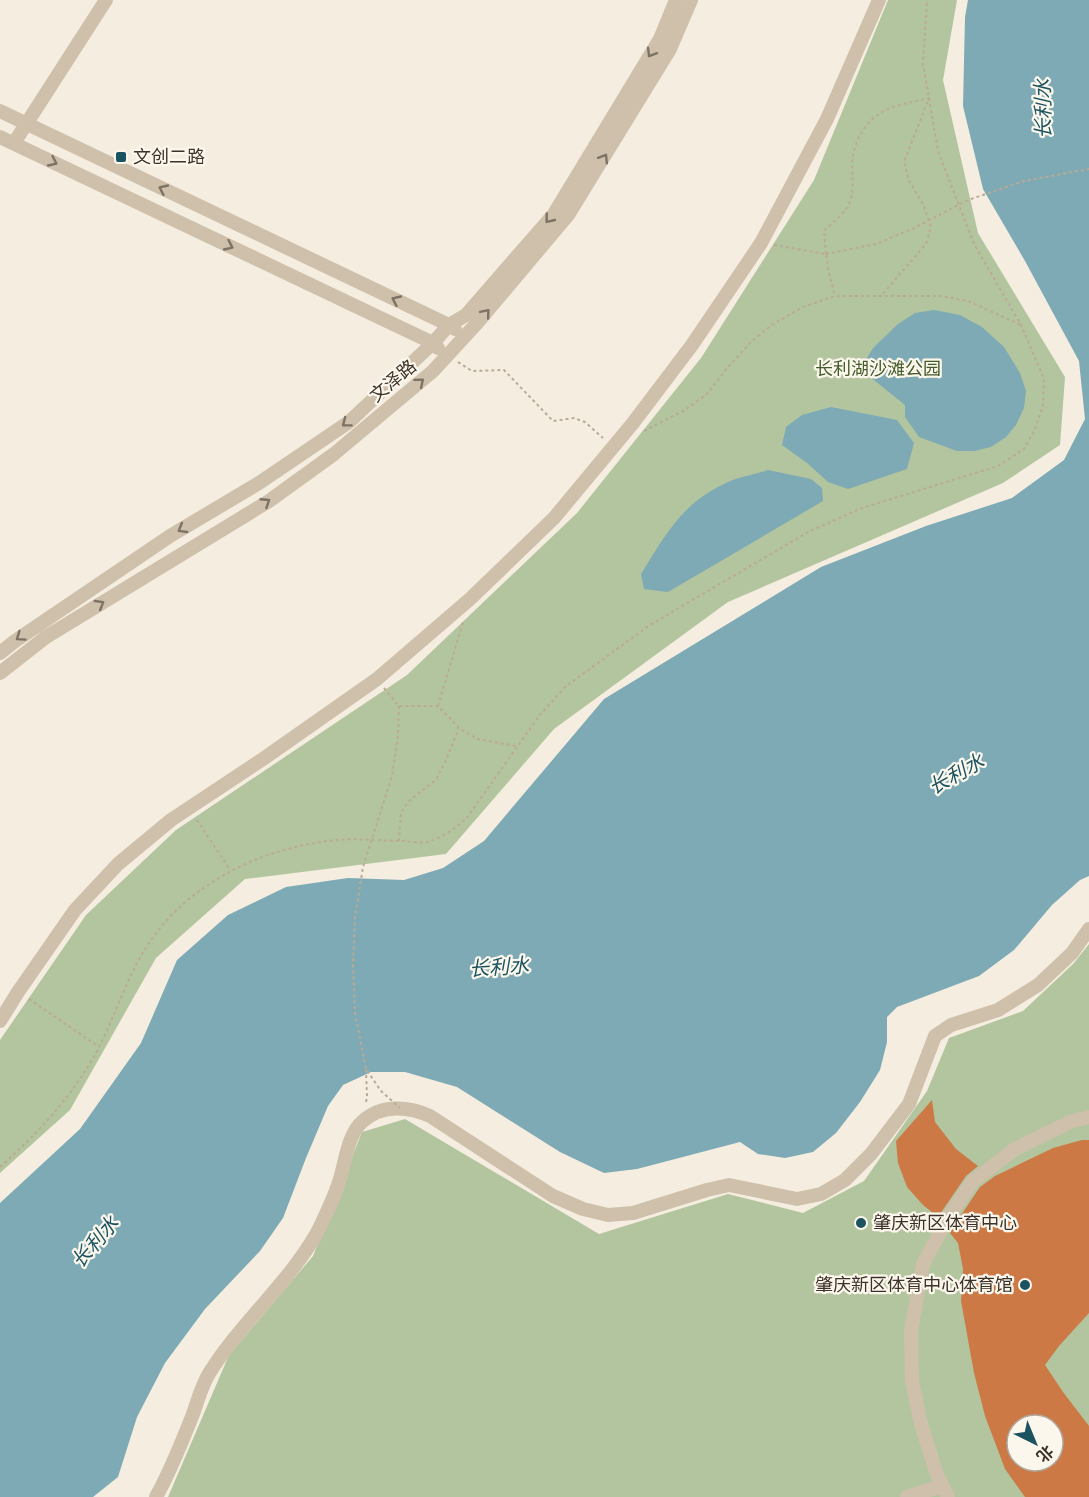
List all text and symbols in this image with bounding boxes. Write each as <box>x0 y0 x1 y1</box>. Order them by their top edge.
one-way arrow <box>647 47 659 57</box>
water label: 长利水 <box>1030 78 1056 139</box>
place label: 文创二路 <box>133 146 205 168</box>
marker: 文创二路 <box>114 150 128 164</box>
one-way arrow <box>46 154 57 166</box>
one-way arrow <box>596 154 608 164</box>
one-way arrow <box>159 184 170 196</box>
one-way arrow <box>546 212 557 223</box>
one-way arrow <box>222 238 233 250</box>
one-way arrow <box>392 295 403 307</box>
one-way arrow <box>479 309 490 320</box>
street label: 文泽路 <box>365 355 421 407</box>
park label: 长利湖沙滩公园 <box>815 358 941 380</box>
one-way arrow <box>413 378 424 389</box>
one-way arrow <box>342 416 353 427</box>
one-way arrow <box>260 499 271 510</box>
one-way arrow <box>178 521 188 533</box>
one-way arrow <box>94 599 104 611</box>
one-way arrow <box>16 630 27 641</box>
water label: 长利水 <box>924 748 989 799</box>
water label: 长利水 <box>468 953 531 981</box>
water label: 长利水 <box>66 1211 124 1273</box>
place label: 肇庆新区体育中心 <box>873 1212 1017 1234</box>
marker: 肇庆新区体育中心 <box>854 1216 868 1230</box>
place label: 肇庆新区体育中心体育馆 <box>815 1274 1013 1296</box>
marker: 肇庆新区体育中心体育馆 <box>1018 1278 1032 1292</box>
north arrow <box>1005 1413 1065 1473</box>
text: 北 <box>1033 1441 1057 1466</box>

